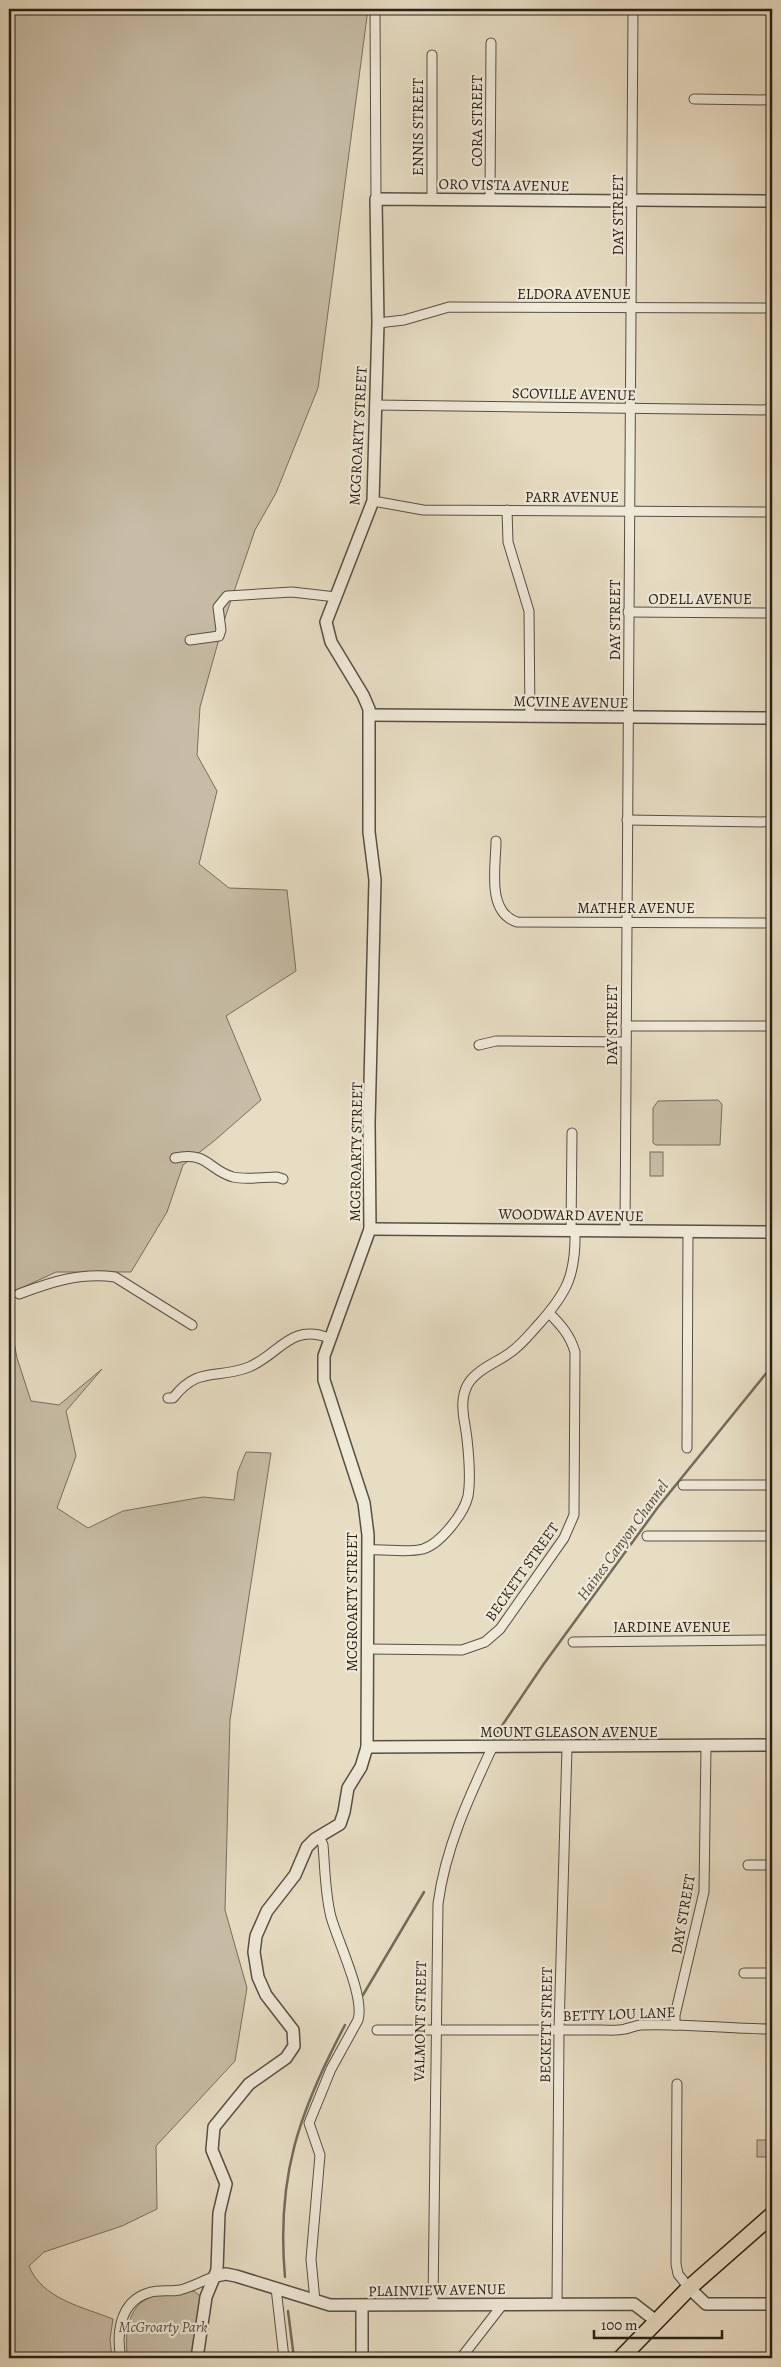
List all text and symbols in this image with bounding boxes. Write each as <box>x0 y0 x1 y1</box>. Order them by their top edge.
street label: CORA STREET <box>467 74 487 167</box>
street label: ENNIS STREET <box>408 77 428 176</box>
street label: ORO VISTA AVENUE <box>438 174 570 196</box>
street label: DAY STREET <box>608 174 628 255</box>
street label: ELDORA AVENUE <box>517 284 631 304</box>
street label: MCGROARTY STREET <box>344 365 372 506</box>
street label: SCOVILLE AVENUE <box>512 383 636 405</box>
street label: PARR AVENUE <box>525 487 619 507</box>
street label: DAY STREET <box>605 579 625 660</box>
street label: ODELL AVENUE <box>648 589 752 609</box>
street label: MCVINE AVENUE <box>513 691 629 713</box>
street label: MATHER AVENUE <box>577 898 695 918</box>
street label: DAY STREET <box>602 984 622 1065</box>
street label: MCGROARTY STREET <box>345 1081 367 1222</box>
street label: WOODWARD AVENUE <box>497 1204 644 1226</box>
water label: Haines Canyon Channel <box>572 1476 674 1605</box>
street label: BECKETT STREET <box>481 1518 564 1625</box>
street label: MCGROARTY STREET <box>342 1531 362 1672</box>
street label: JARDINE AVENUE <box>613 1617 731 1637</box>
street label: MOUNT GLEASON AVENUE <box>480 1722 658 1742</box>
street label: DAY STREET <box>666 1872 700 1956</box>
street label: VALMONT STREET <box>409 1960 431 2083</box>
street label: BECKETT STREET <box>535 1966 557 2083</box>
street label: BETTY LOU LANE <box>562 2002 676 2026</box>
street label: PLAINVIEW AVENUE <box>368 2279 506 2301</box>
scale bar <box>594 2307 721 2339</box>
text: 100 m <box>601 2315 638 2335</box>
park label: McGroarty Park <box>118 2317 208 2337</box>

